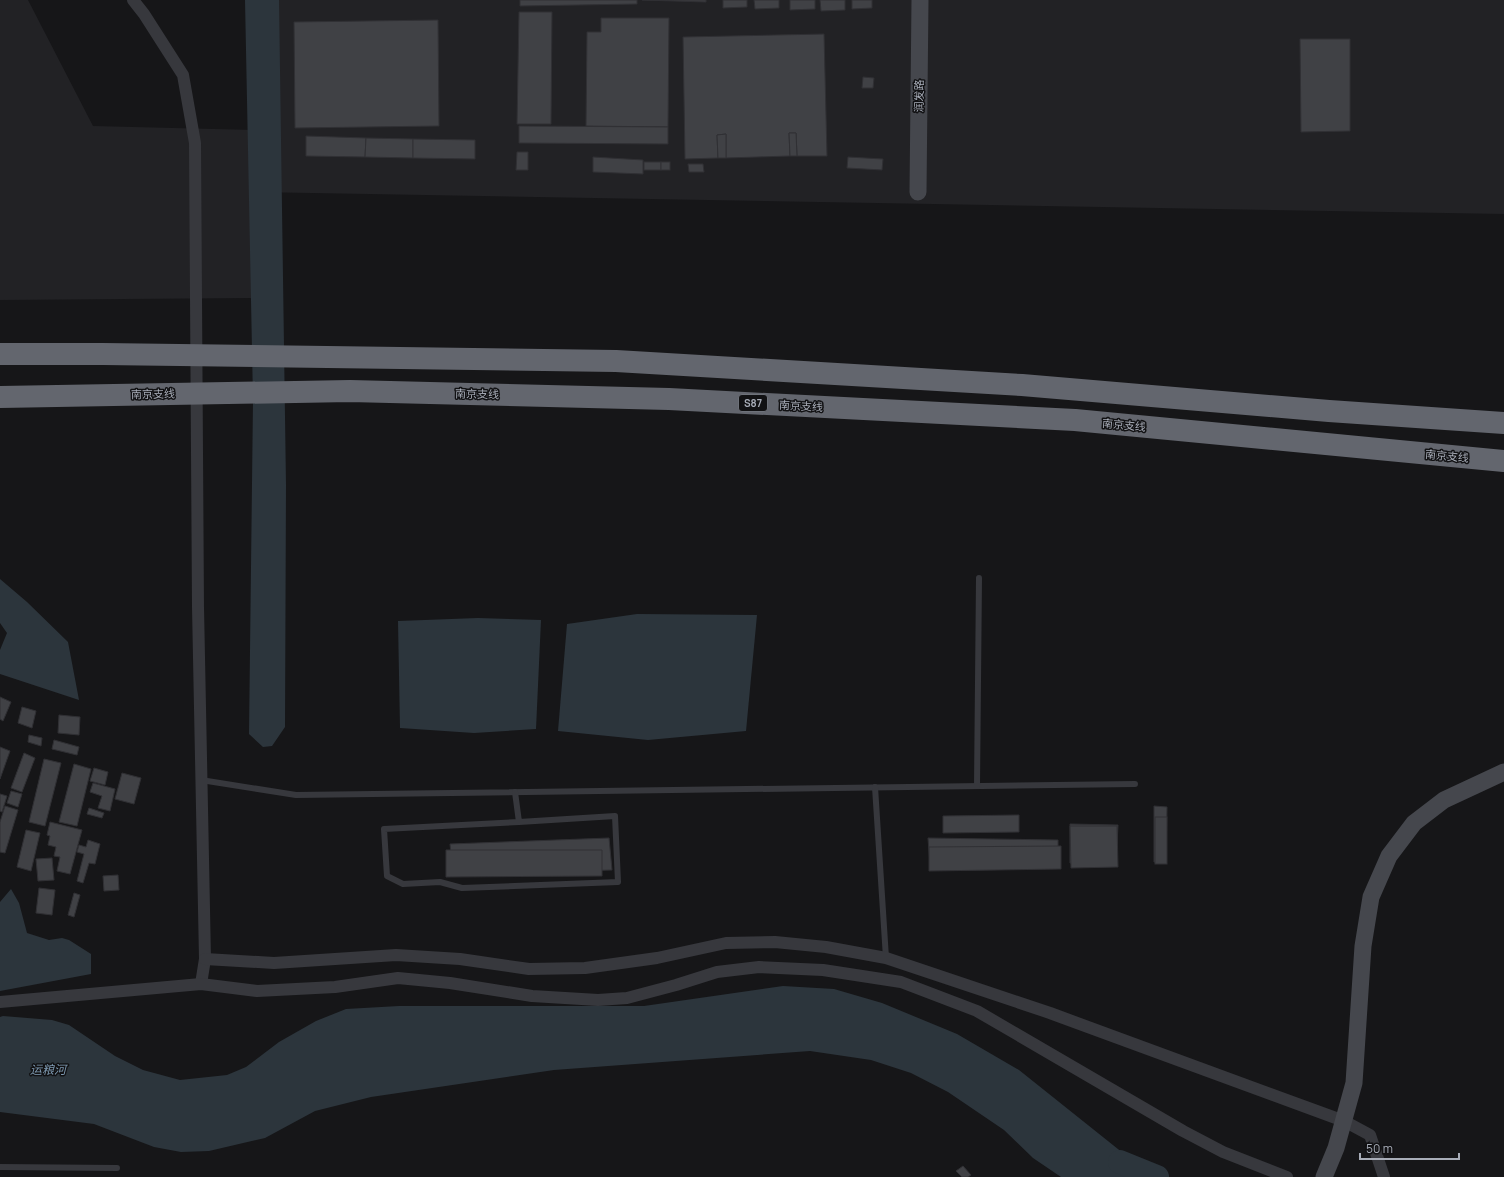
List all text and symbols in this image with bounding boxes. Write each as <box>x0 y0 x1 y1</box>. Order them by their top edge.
street label: 润发路 <box>911 79 926 113</box>
street label: 南京支线 <box>131 386 175 401</box>
street label: 南京支线 <box>455 386 499 401</box>
road number: S87 <box>739 395 767 411</box>
street label: 南京支线 <box>779 397 823 414</box>
street label: 南京支线 <box>1101 415 1147 434</box>
street label: 南京支线 <box>1424 446 1470 465</box>
water label: 运粮河 <box>30 1061 68 1078</box>
scale bar <box>1360 1135 1459 1161</box>
text: 50 m <box>1366 1140 1393 1157</box>

